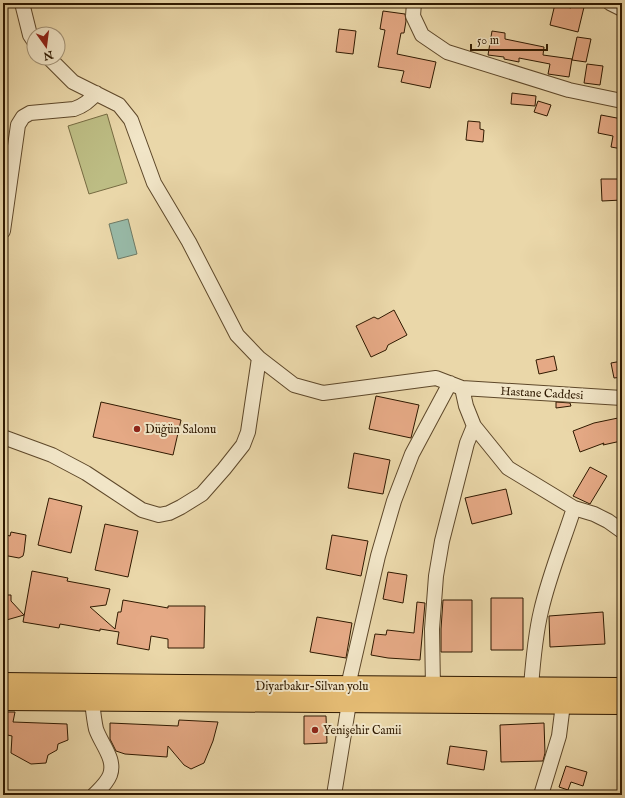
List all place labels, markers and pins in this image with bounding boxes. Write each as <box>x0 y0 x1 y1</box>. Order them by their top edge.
place label: Düğün Salonu <box>145 422 216 437</box>
marker: Düğün Salonu <box>132 424 142 434</box>
place label: Yenişehir Camii <box>323 723 401 738</box>
marker: Yenişehir Camii <box>310 725 320 735</box>

